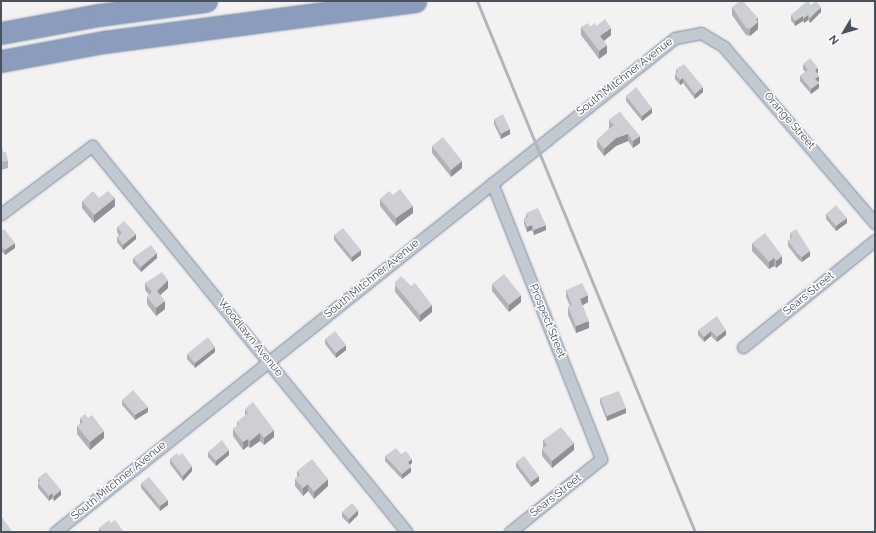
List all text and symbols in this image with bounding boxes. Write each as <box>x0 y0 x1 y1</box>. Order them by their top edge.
north arrow <box>824 12 864 52</box>
text: N <box>826 32 842 47</box>
street label: South Mitchner Avenue <box>574 35 676 119</box>
street label: Orange Street <box>761 90 817 152</box>
street label: South Mitchner Avenue <box>322 236 422 322</box>
street label: Sears Street <box>781 269 837 319</box>
street label: Prospect Street <box>526 282 568 360</box>
street label: Woodlawn Avenue <box>215 296 285 380</box>
street label: South Mitchner Avenue <box>69 438 169 524</box>
street label: Sears Street <box>528 472 584 520</box>

